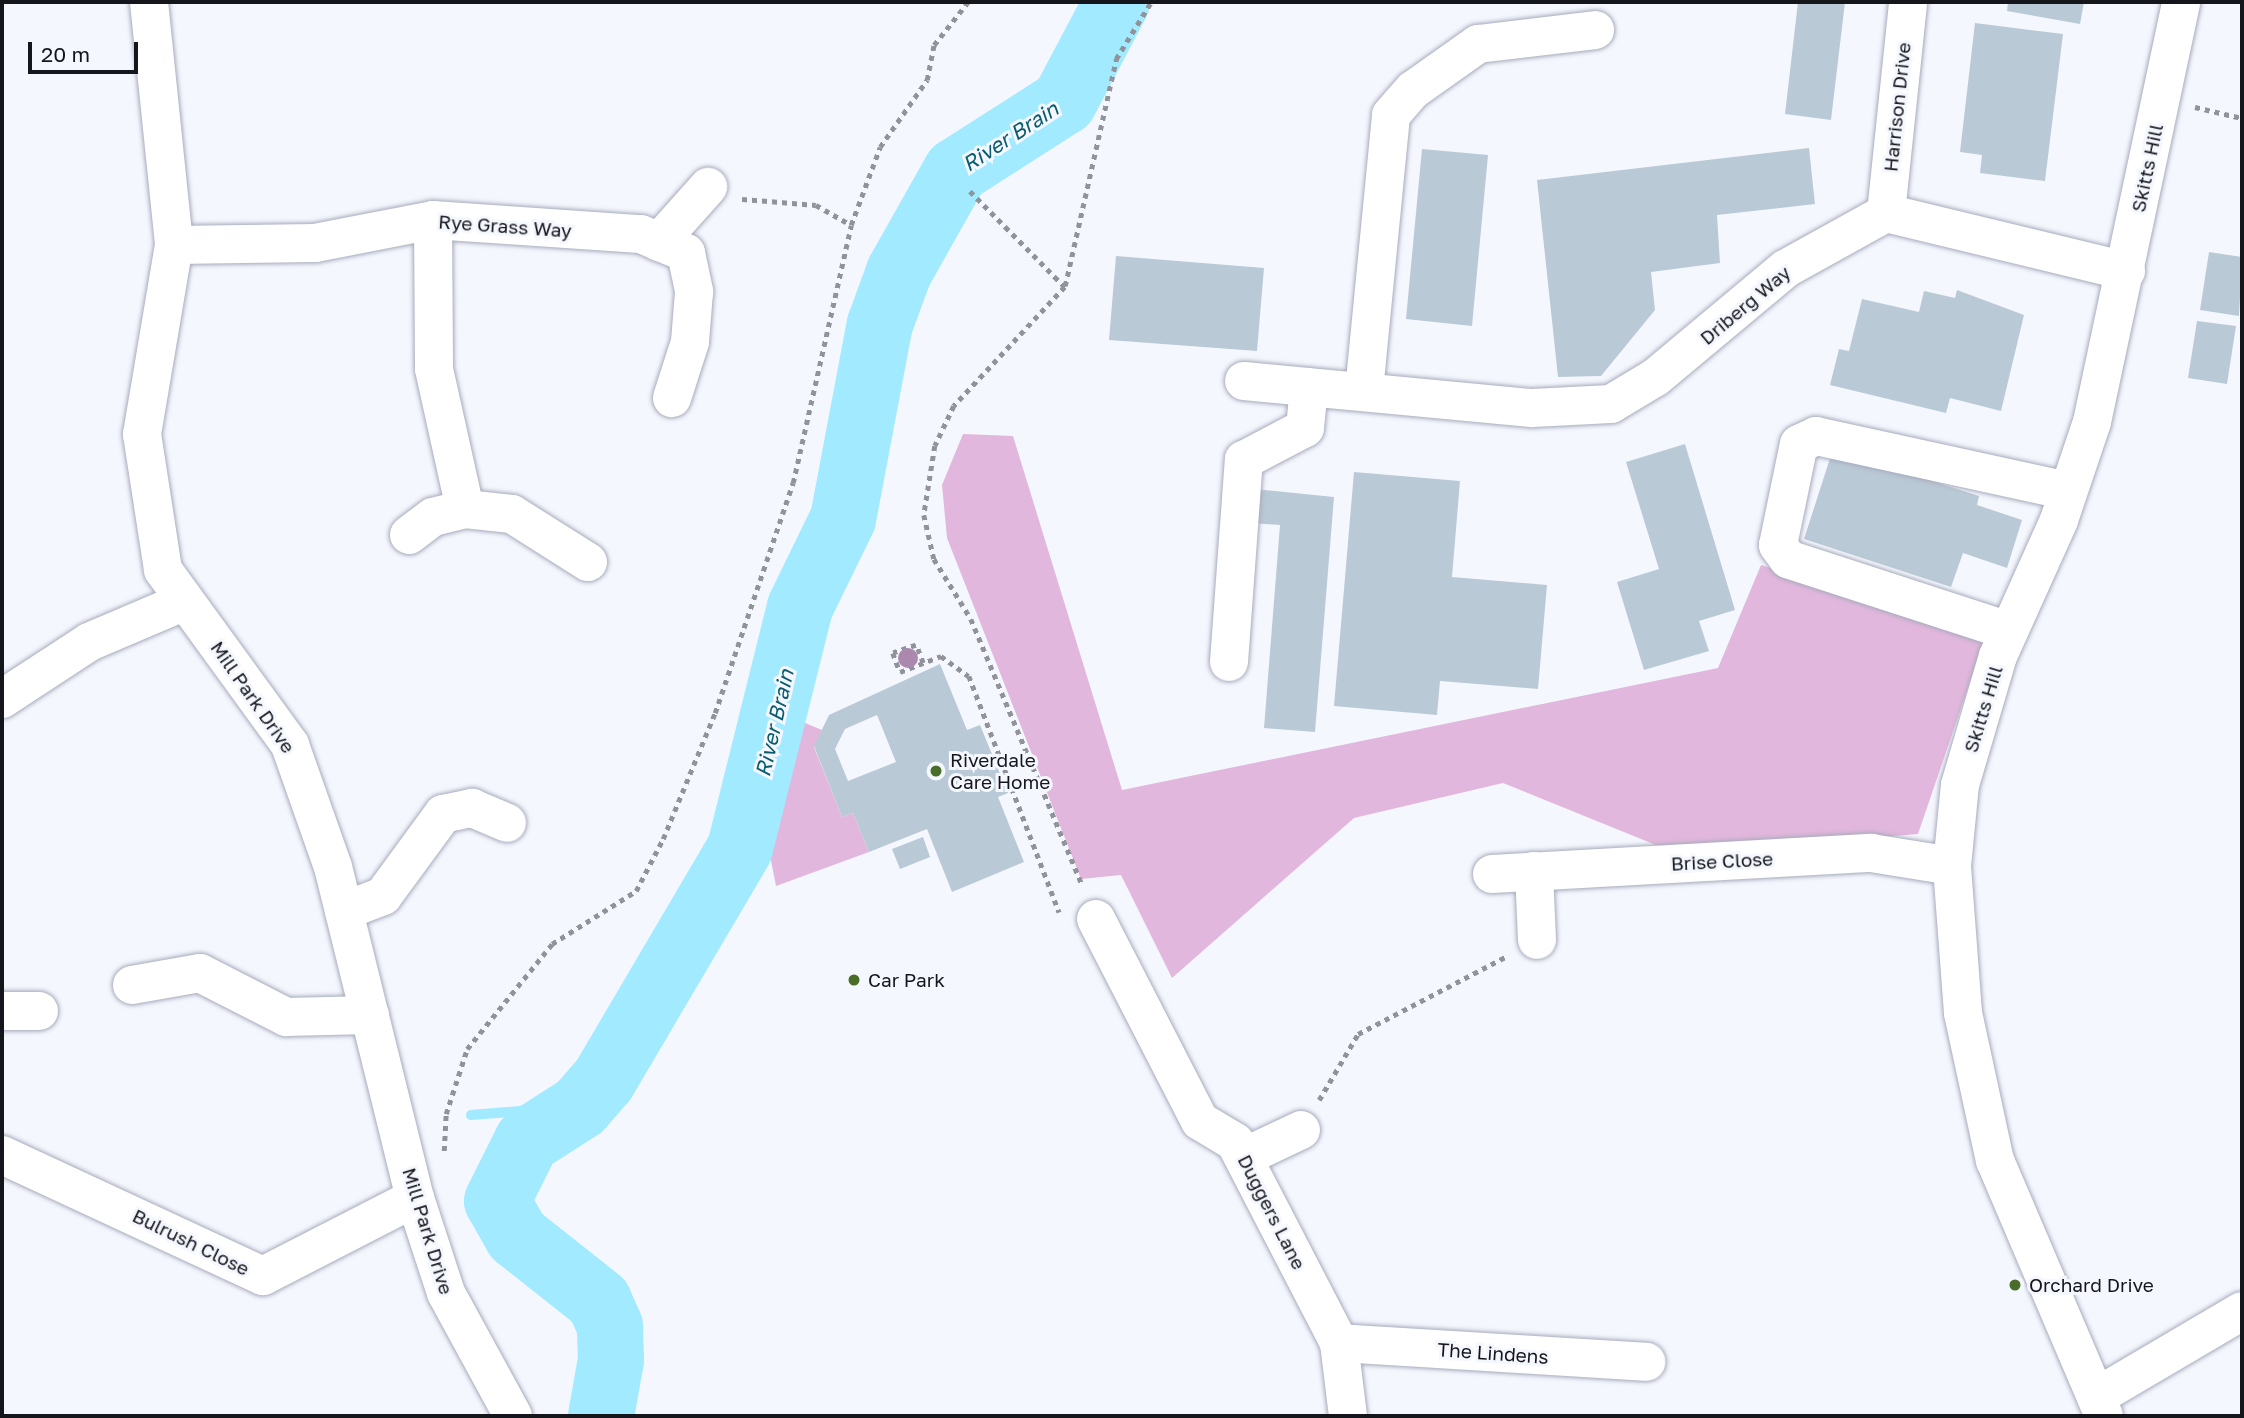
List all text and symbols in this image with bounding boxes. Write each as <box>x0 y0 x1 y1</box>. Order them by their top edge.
scale bar <box>32 28 142 72</box>
text: 20 m <box>41 41 90 67</box>
street label: Harrison Drive <box>1879 41 1915 173</box>
water label: River Brain <box>957 96 1063 176</box>
street label: Skitts Hill <box>2127 122 2167 214</box>
street label: Rye Grass Way <box>438 210 572 242</box>
street label: Driberg Way <box>1695 261 1795 349</box>
street label: Mill Park Drive <box>206 637 300 757</box>
street label: Skitts Hill <box>1959 663 2007 755</box>
water label: River Brain <box>749 667 799 779</box>
place label: Riverdale Care Home <box>950 749 1050 793</box>
marker: Riverdale Care Home <box>928 763 944 779</box>
street label: Brise Close <box>1670 847 1774 875</box>
place label: Car Park <box>868 969 945 991</box>
marker: Car Park <box>846 972 862 988</box>
street label: Duggers Lane <box>1233 1151 1311 1273</box>
street label: Mill Park Drive <box>398 1165 458 1297</box>
street label: Bulrush Close <box>129 1204 253 1280</box>
place label: Orchard Drive <box>2029 1274 2154 1296</box>
marker: Orchard Drive <box>2007 1277 2023 1293</box>
street label: The Lindens <box>1437 1338 1549 1368</box>

